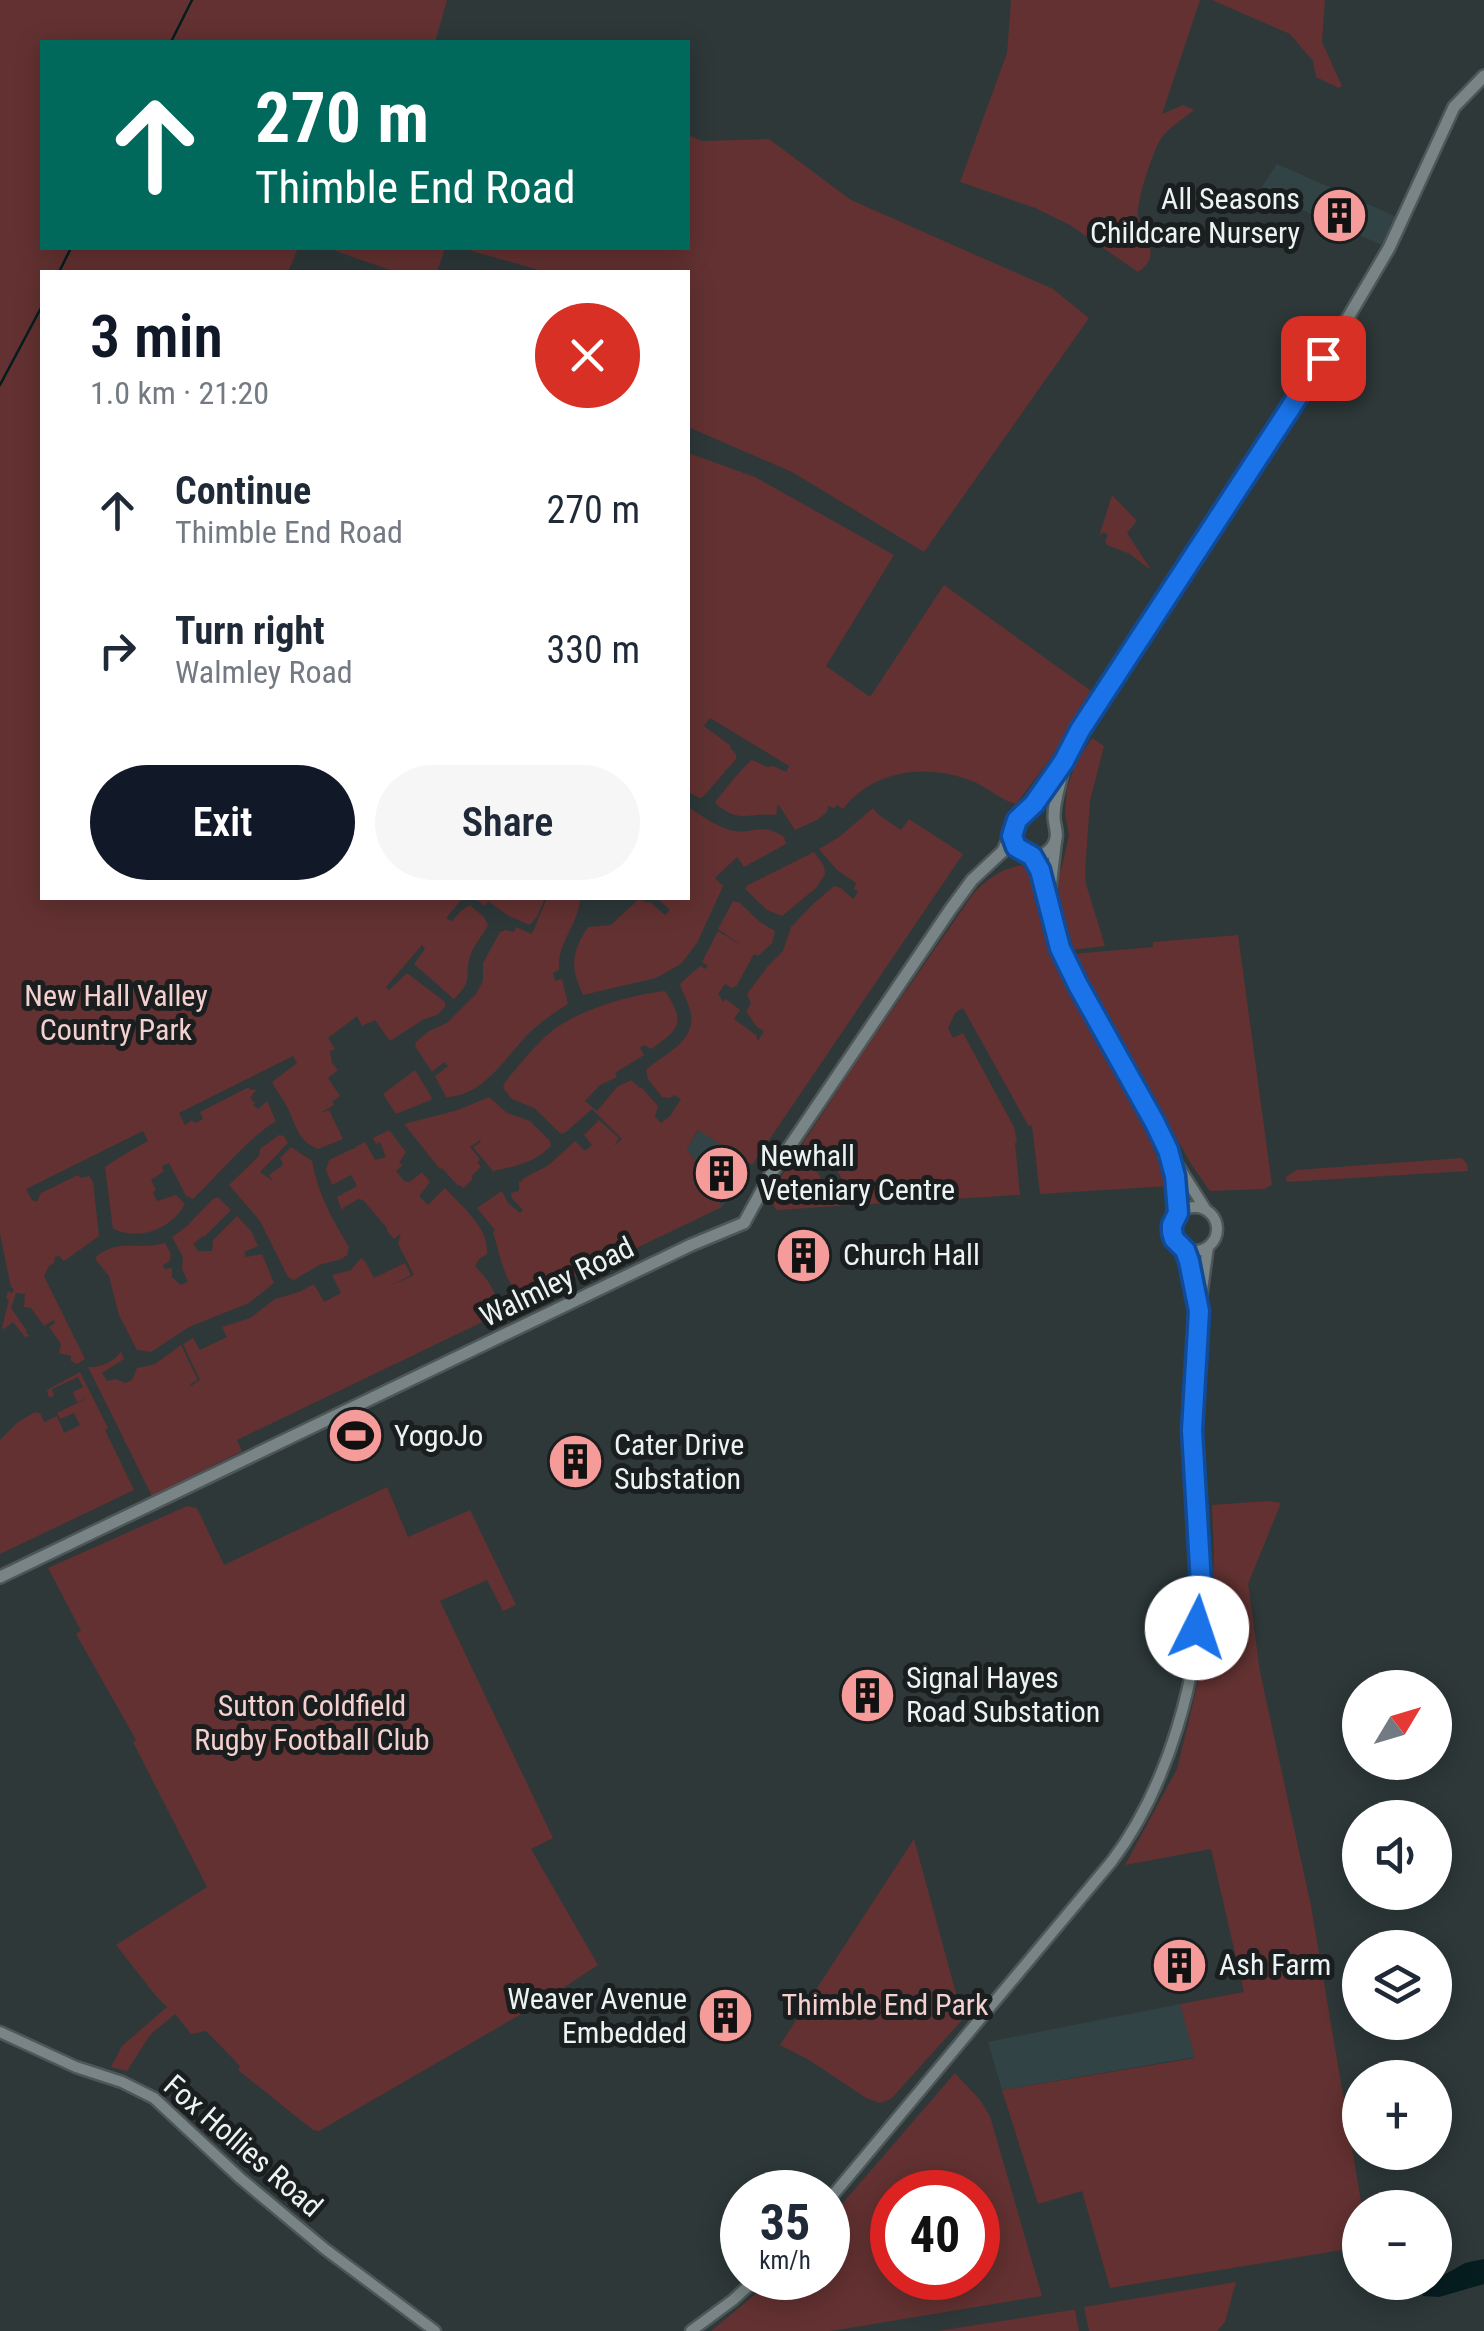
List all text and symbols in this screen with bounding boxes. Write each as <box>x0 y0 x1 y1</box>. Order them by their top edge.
text: 270 m <box>255 77 429 159</box>
icon: ahead <box>90 80 220 210</box>
text: Thimble End Road <box>255 161 575 214</box>
place label: All Seasons Childcare Nursery <box>1090 181 1300 250</box>
building icon: All Seasons Childcare Nursery <box>1309 186 1369 246</box>
text: 3 min <box>90 301 223 372</box>
button: close <box>535 303 640 408</box>
pin <box>1281 316 1366 401</box>
icon: arrive <box>1296 331 1351 386</box>
text: 1.0 km · 21:20 <box>90 374 269 412</box>
text: Continue <box>175 469 311 513</box>
icon: ahead <box>90 483 145 538</box>
text: 270 m <box>546 488 640 532</box>
text: Thimble End Road <box>175 513 403 551</box>
text: Turn right <box>175 609 325 653</box>
icon: right <box>90 623 145 678</box>
text: 330 m <box>546 628 640 672</box>
text: Walmley Road <box>175 653 353 691</box>
button: Exit <box>90 765 355 880</box>
button: Share <box>375 765 640 880</box>
park label: New Hall Valley Country Park <box>24 978 208 1047</box>
place label: Newhall Veteniary Centre <box>760 1138 955 1207</box>
building icon: Newhall Veteniary Centre <box>691 1143 751 1203</box>
building icon: Church Hall <box>774 1225 834 1285</box>
street label: Walmley Road <box>474 1229 639 1334</box>
place label: Church Hall <box>843 1237 980 1272</box>
sports icon: YogoJo <box>325 1406 385 1466</box>
place label: YogoJo <box>394 1418 483 1453</box>
place label: Cater Drive Substation <box>614 1427 744 1496</box>
building icon: Cater Drive Substation <box>545 1432 605 1492</box>
position arrow <box>1145 1576 1249 1680</box>
place label: Signal Hayes Road Substation <box>906 1660 1100 1729</box>
building icon: Signal Hayes Road Substation <box>837 1665 897 1725</box>
north arrow <box>1342 1670 1452 1780</box>
map controls <box>1342 1670 1452 2300</box>
park label: Sutton Coldfield Rugby Football Club <box>194 1688 430 1757</box>
button: sound <box>1342 1800 1452 1910</box>
button: layers <box>1342 1930 1452 2040</box>
building icon: Ash Farm <box>1150 1935 1210 1995</box>
place label: Ash Farm <box>1219 1947 1331 1982</box>
place label: Weaver Avenue Embedded <box>507 1981 687 2050</box>
building icon: Weaver Avenue Embedded <box>696 1986 756 2046</box>
park label: Thimble End Park <box>782 1987 989 2022</box>
button: + <box>1342 2060 1452 2170</box>
street label: Fox Hollies Road <box>157 2067 330 2224</box>
speed limit sign: 40 <box>870 2170 1000 2300</box>
button: − <box>1342 2190 1452 2300</box>
text: 35 <box>760 2194 810 2252</box>
text: km/h <box>759 2246 811 2275</box>

